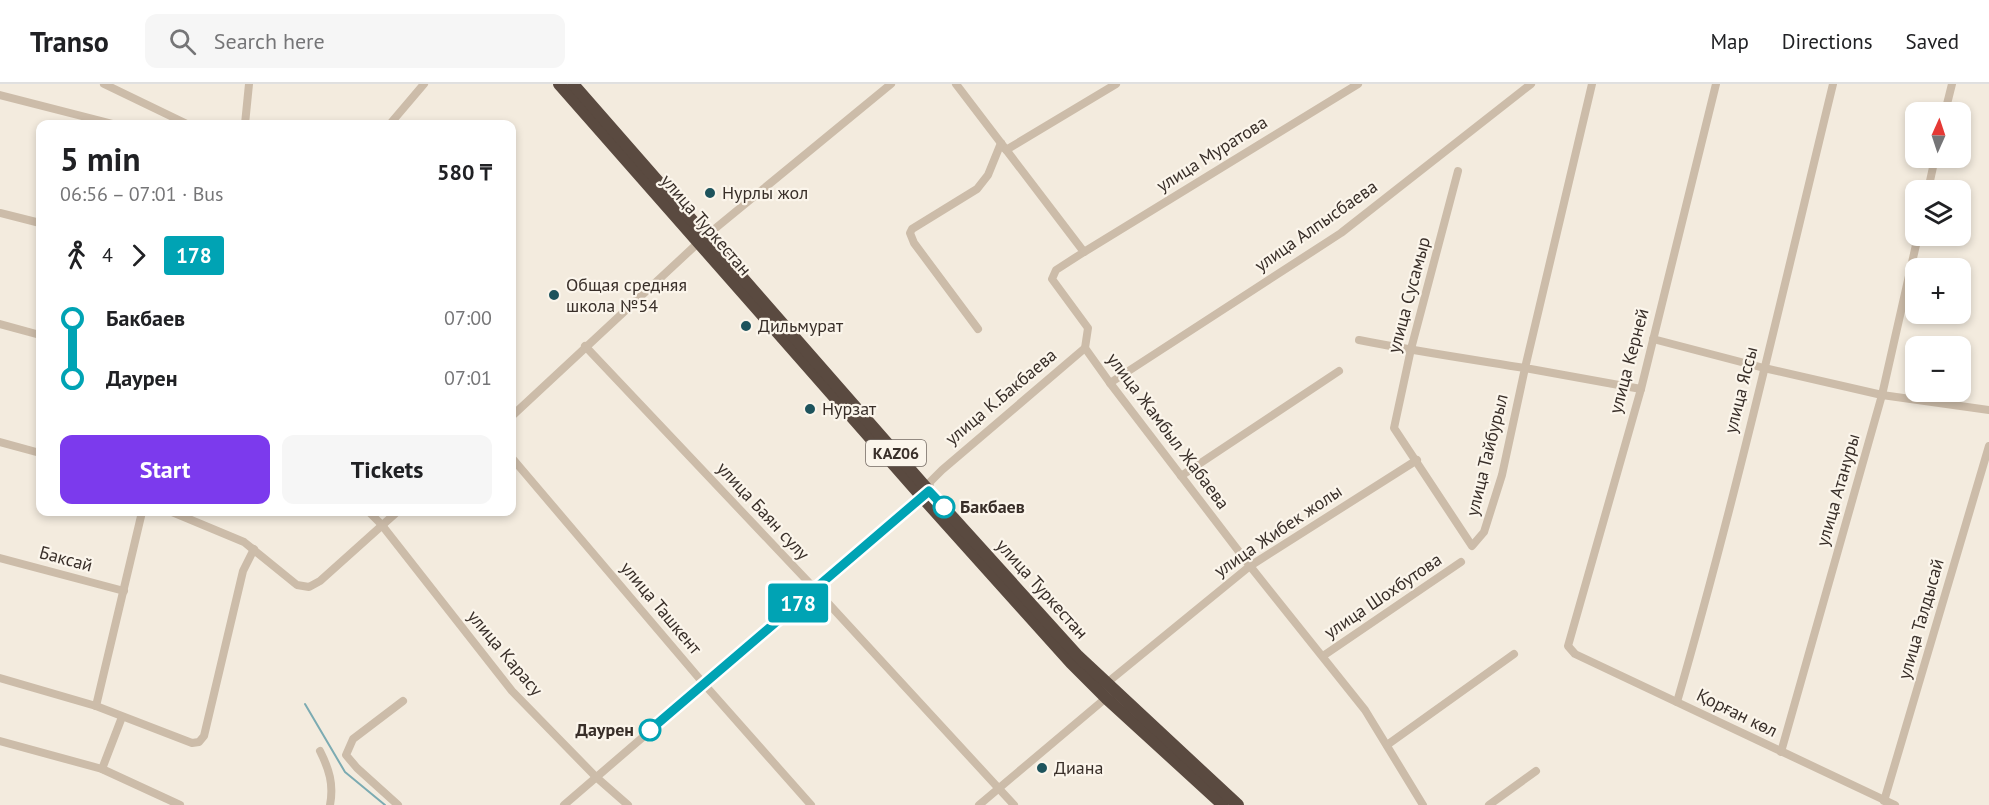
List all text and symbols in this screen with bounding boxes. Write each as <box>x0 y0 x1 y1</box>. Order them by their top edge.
search box <box>145 14 565 68</box>
text: Transo <box>30 23 109 60</box>
icon: search <box>166 25 199 58</box>
text: Search here <box>214 27 325 55</box>
text: Map <box>1710 28 1749 55</box>
text: Directions <box>1782 28 1873 55</box>
text: Saved <box>1906 28 1959 55</box>
north arrow <box>1905 102 1971 168</box>
map controls <box>1905 102 1971 402</box>
street label: улица Муратова <box>1152 110 1271 197</box>
text: 5 min <box>60 137 141 180</box>
text: 580 ₸ <box>437 158 492 186</box>
street label: улица Туркестан <box>656 169 757 280</box>
street label: улица Алпысбаева <box>1250 175 1382 277</box>
button: layers <box>1905 180 1971 246</box>
text: 06:56 – 07:01 · Bus <box>60 181 224 207</box>
place label: Нурлы жол <box>722 181 808 204</box>
marker: Нурлы жол <box>703 186 717 200</box>
street label: улица Сусамыр <box>1382 234 1435 355</box>
icon: walk <box>60 239 93 272</box>
icon: forward <box>122 239 155 272</box>
text: 4 <box>102 242 113 268</box>
text: 178 <box>176 242 212 269</box>
button: + <box>1905 258 1971 324</box>
place label: Общая средняя школа №54 <box>566 273 687 317</box>
marker: Общая средняя школа №54 <box>547 288 561 302</box>
text: Бакбаев <box>106 304 185 332</box>
text: 07:00 <box>444 305 492 331</box>
street label: улица Керней <box>1603 306 1654 416</box>
place label: Дильмурат <box>758 314 844 337</box>
marker: Дильмурат <box>739 319 753 333</box>
button: − <box>1905 336 1971 402</box>
street label: улица К.Бакбаева <box>940 343 1061 450</box>
street label: улица Яссы <box>1719 344 1762 436</box>
street label: улица Жамбыл Жабаева <box>1102 348 1235 514</box>
text: Даурен <box>106 364 178 392</box>
text: 07:01 <box>444 365 492 391</box>
street label: улица Тайбурыл <box>1460 391 1513 518</box>
place label: Нурзат <box>822 397 877 420</box>
marker: Нурзат <box>803 402 817 416</box>
street label: улица Атануры <box>1810 431 1865 549</box>
button: Start <box>60 435 270 504</box>
button: Tickets <box>282 435 492 504</box>
road number: KАZ06 <box>866 440 926 466</box>
street label: улица Баян сулу <box>712 457 815 565</box>
street label: улица Жибек жолы <box>1209 479 1346 582</box>
place label: Бакбаев <box>960 495 1025 518</box>
marker: Бакбаев <box>933 496 955 518</box>
street label: улица Туркестан <box>991 534 1093 644</box>
street label: Баксай <box>37 540 95 577</box>
street label: улица Шохбутова <box>1319 548 1446 643</box>
street label: улица Ташкент <box>616 556 708 660</box>
street label: улица Талдысай <box>1892 556 1949 682</box>
line badge: 178 <box>764 584 832 622</box>
text: 178 <box>780 590 816 617</box>
street label: улица Карасу <box>463 605 548 701</box>
street label: Қорған көл <box>1693 683 1781 742</box>
place label: Даурен <box>576 718 634 741</box>
marker: Даурен <box>639 719 661 741</box>
place label: Диана <box>1054 756 1103 779</box>
marker: Диана <box>1035 761 1049 775</box>

